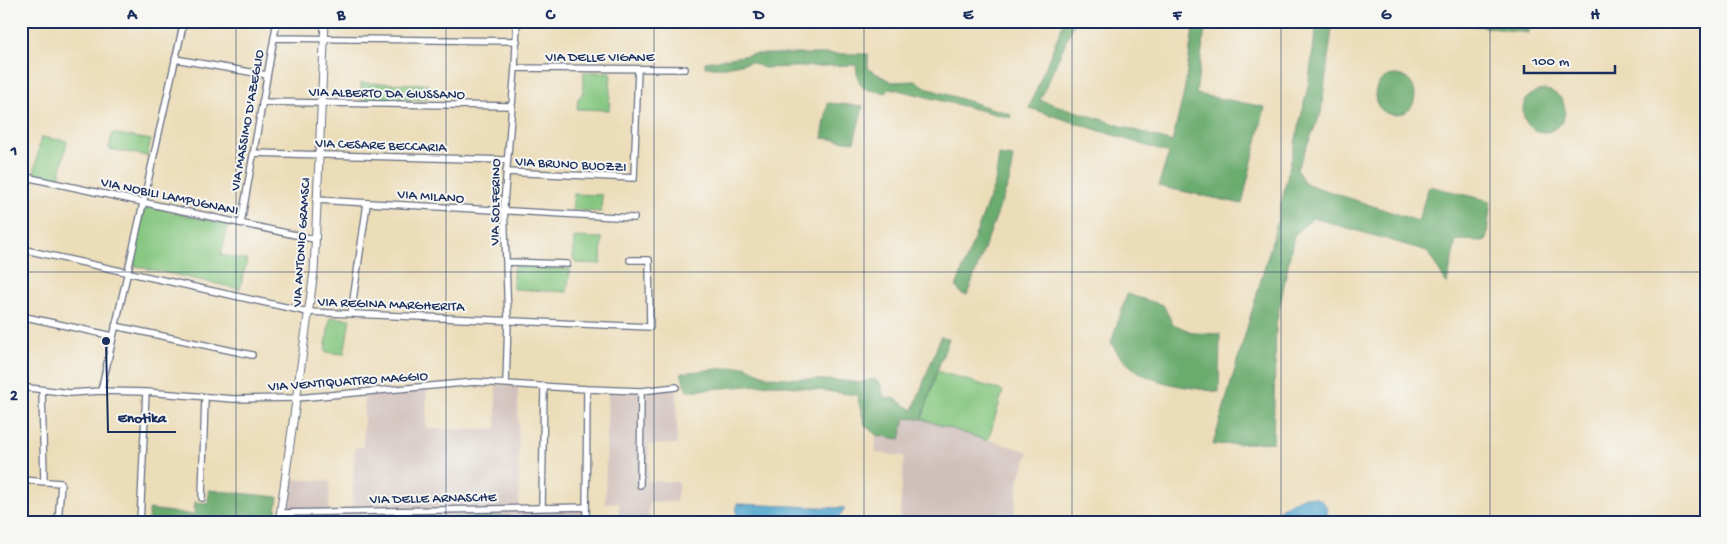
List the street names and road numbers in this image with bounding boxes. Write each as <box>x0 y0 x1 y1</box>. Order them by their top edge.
street label: VIA MASSIMO D'AZEGLIO <box>228 48 269 193</box>
street label: VIA DELLE VIGANE <box>545 50 656 67</box>
street label: VIA ALBERTO DA GIUSSANO <box>308 85 466 104</box>
street label: VIA CESARE BECCARIA <box>314 136 448 157</box>
street label: VIA BRUNO BUOZZI <box>514 154 627 177</box>
street label: VIA SOLFERINO <box>487 158 506 247</box>
street label: VIA NOBILI LAMPUGNANI <box>98 174 240 220</box>
street label: VIA ANTONIO GRAMSCI <box>289 177 315 308</box>
street label: VIA MILANO <box>396 187 465 208</box>
street label: VIA REGINA MARGHERITA <box>316 294 465 317</box>
street label: VIA VENTIQUATTRO MAGGIO <box>267 368 429 397</box>
street label: VIA DELLE ARNASCHE <box>369 490 498 509</box>

